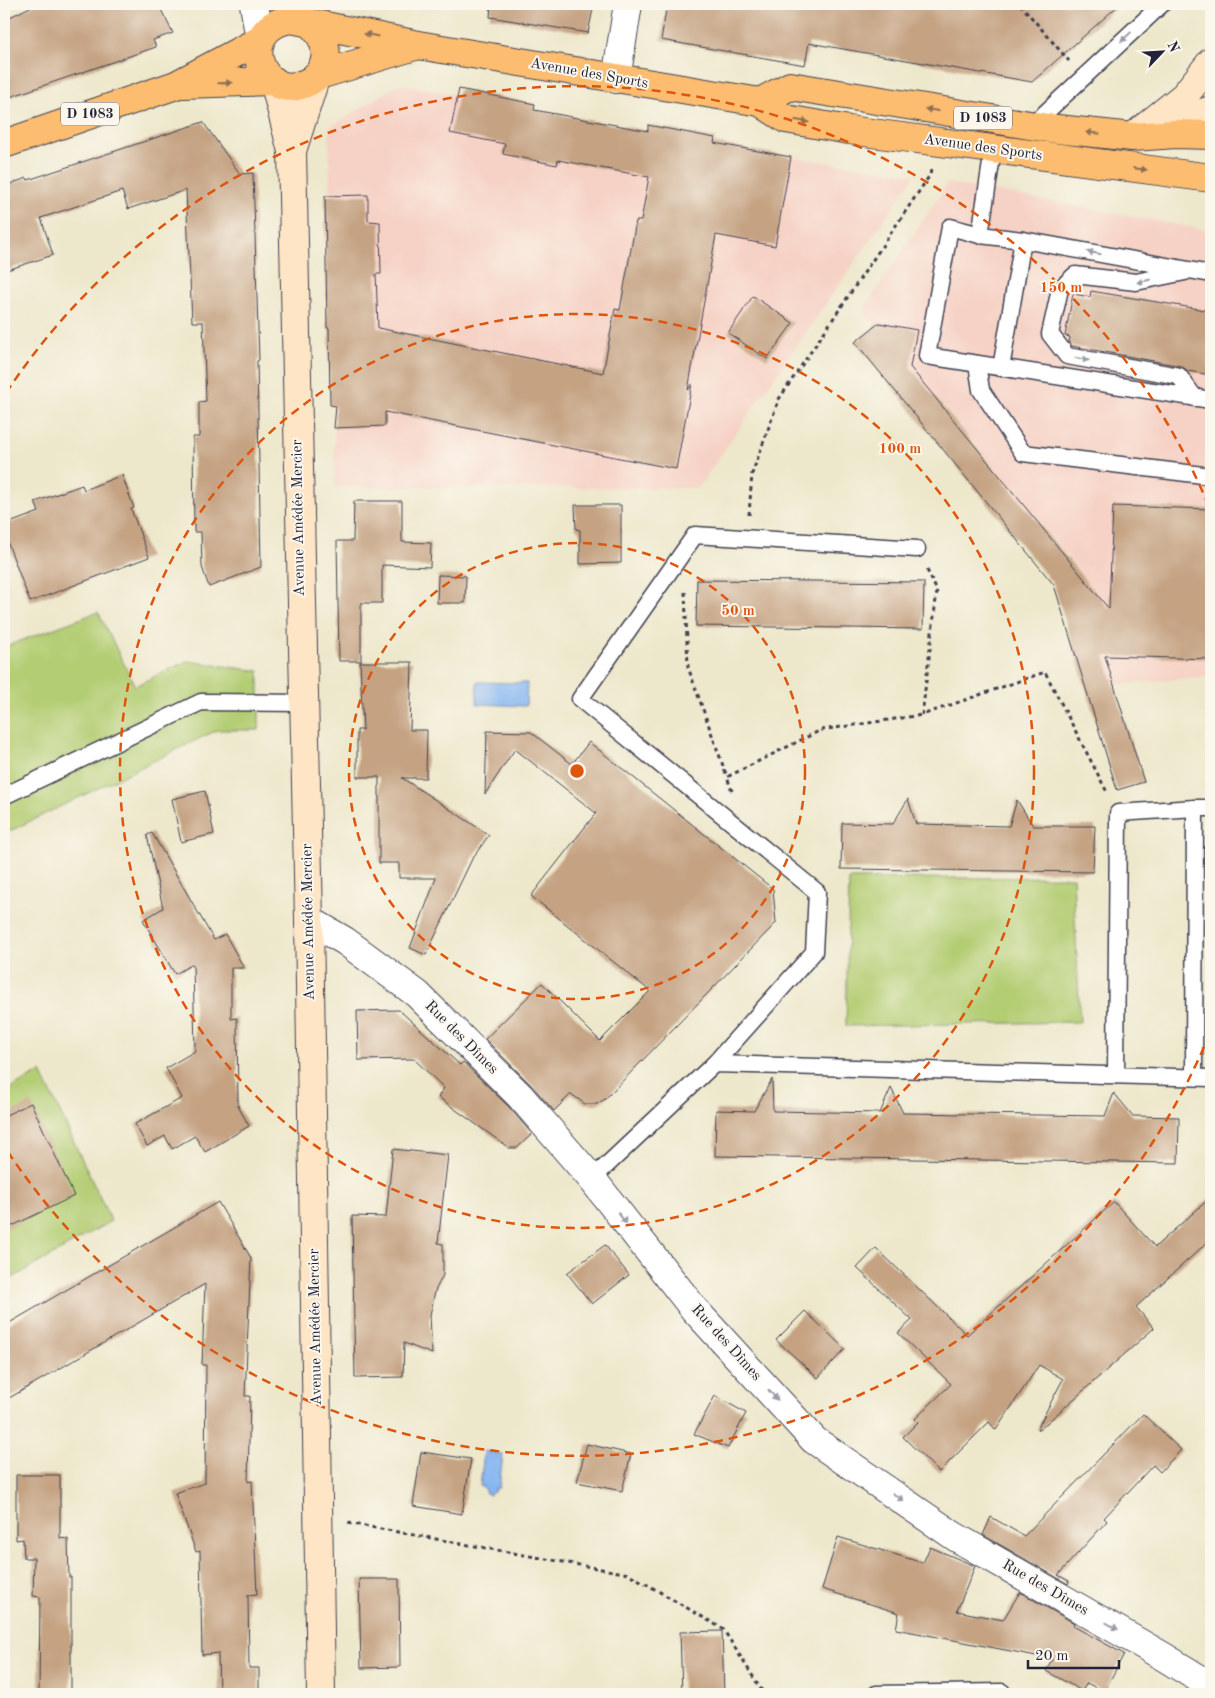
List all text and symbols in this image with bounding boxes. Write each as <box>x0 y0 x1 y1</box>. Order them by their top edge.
north arrow <box>1138 28 1188 78</box>
one-way arrow <box>362 31 378 39</box>
one-way arrow <box>1120 31 1132 43</box>
text: N <box>1164 39 1182 55</box>
street label: Avenue des Sports <box>529 56 649 92</box>
one-way arrow <box>217 79 233 87</box>
road number: D 1083 <box>61 102 119 126</box>
one-way arrow <box>924 106 940 114</box>
road number: D 1083 <box>954 106 1012 130</box>
one-way arrow <box>795 118 811 126</box>
one-way arrow <box>1085 129 1101 137</box>
street label: Avenue des Sports <box>923 132 1043 164</box>
one-way arrow <box>1132 165 1148 173</box>
one-way arrow <box>1086 249 1102 257</box>
one-way arrow <box>1136 277 1152 285</box>
text: 150 m <box>1040 281 1082 296</box>
one-way arrow <box>1074 356 1090 364</box>
street label: Avenue Amédée Mercier <box>290 439 308 597</box>
text: 100 m <box>879 442 921 457</box>
text: 50 m <box>721 604 755 619</box>
centre of rings <box>568 762 586 780</box>
street label: Avenue Amédée Mercier <box>300 843 318 1001</box>
street label: Rue des Dîmes <box>422 999 500 1077</box>
one-way arrow <box>617 1211 628 1224</box>
street label: Avenue Amédée Mercier <box>307 1248 325 1406</box>
street label: Rue des Dîmes <box>688 1302 764 1384</box>
one-way arrow <box>767 1388 779 1400</box>
one-way arrow <box>891 1492 904 1502</box>
street label: Rue des Dîmes <box>999 1557 1091 1619</box>
one-way arrow <box>1105 1622 1118 1631</box>
scale bar <box>1028 1638 1119 1670</box>
text: 20 m <box>1035 1649 1069 1664</box>

